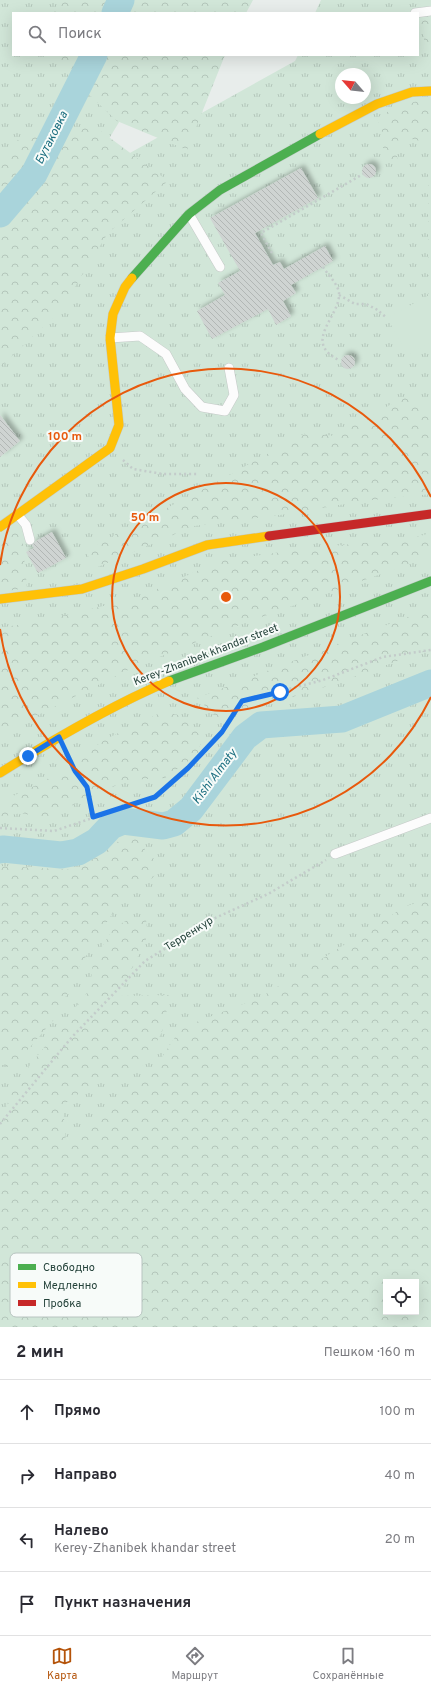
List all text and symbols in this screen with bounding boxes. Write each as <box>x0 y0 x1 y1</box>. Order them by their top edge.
search box <box>12 12 419 56</box>
icon: search <box>26 23 48 45</box>
text: Поиск <box>58 25 102 44</box>
north arrow <box>335 68 371 104</box>
water label: Бутаковка <box>32 108 72 167</box>
text: 100 m <box>48 429 82 445</box>
text: 50 m <box>131 510 159 526</box>
centre of rings <box>219 590 233 604</box>
street label: Kerey-Zhanibek khandar street <box>132 621 280 689</box>
route start <box>271 683 289 701</box>
water label: Kіshі Almaty <box>189 746 241 808</box>
route end <box>19 747 37 765</box>
street label: Терренкур <box>162 914 216 954</box>
legend <box>10 1253 142 1317</box>
text: Свободно <box>43 1261 95 1275</box>
text: Медленно <box>43 1279 97 1293</box>
map controls <box>383 1279 419 1315</box>
button: locate <box>383 1279 419 1315</box>
text: Пробка <box>43 1297 82 1311</box>
text: 2 мин <box>16 1342 64 1364</box>
text: Пешком · 160 m <box>324 1345 415 1361</box>
icon: ahead <box>16 1401 38 1423</box>
text: Прямо <box>54 1402 101 1421</box>
text: 100 m <box>379 1404 415 1420</box>
icon: right <box>16 1465 38 1487</box>
text: Направо <box>54 1466 117 1485</box>
text: 40 m <box>385 1468 415 1484</box>
text: Налево <box>54 1522 109 1541</box>
icon: left <box>16 1529 38 1551</box>
text: 20 m <box>385 1532 415 1548</box>
text: Kerey-Zhanibek khandar street <box>54 1541 236 1557</box>
icon: arrive <box>16 1593 38 1615</box>
text: Пункт назначения <box>54 1594 191 1613</box>
tab: Карта <box>47 1645 77 1683</box>
tab: Маршрут <box>171 1645 218 1683</box>
tab: Сохранённые <box>313 1645 384 1683</box>

